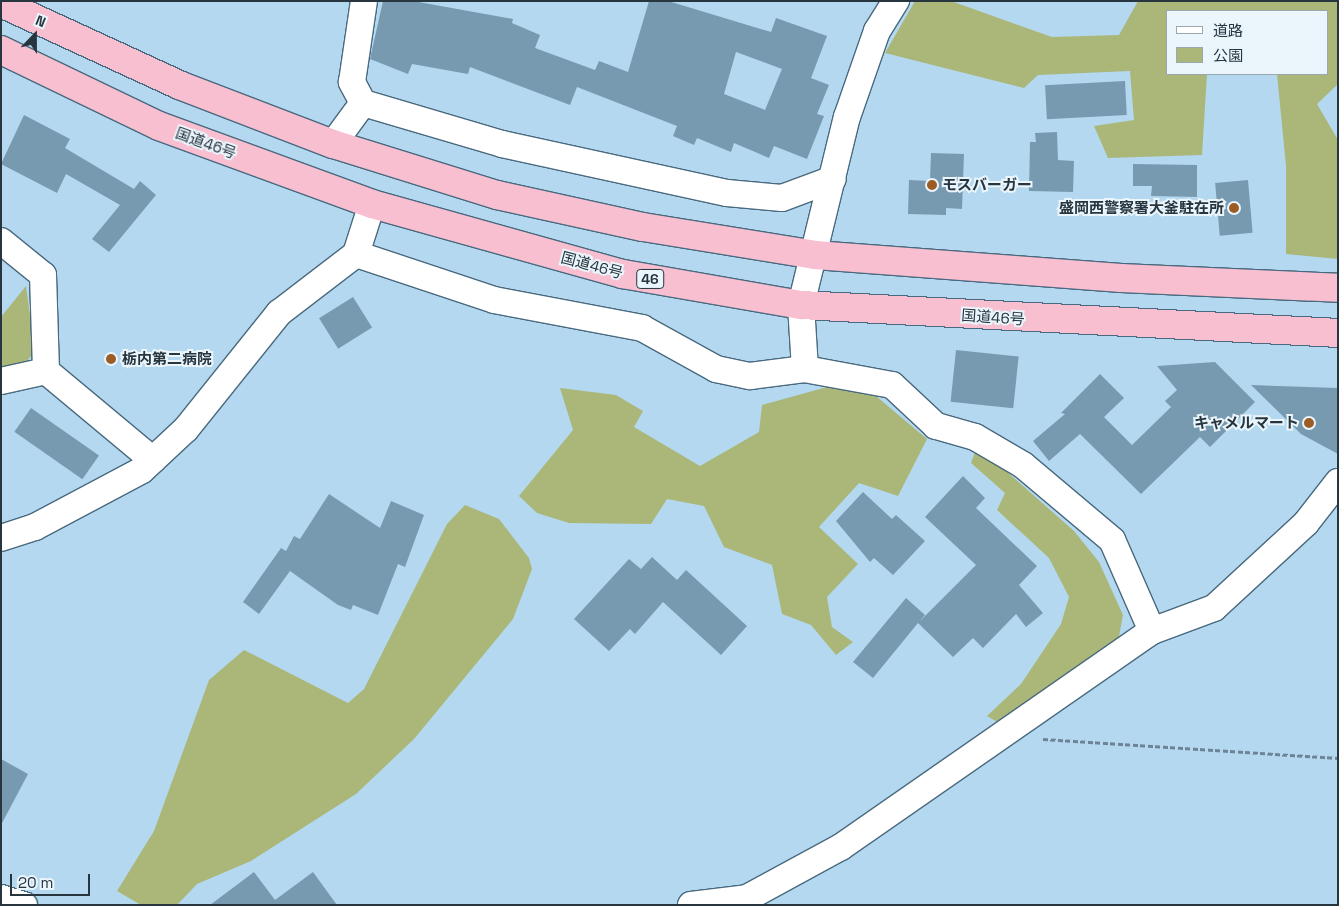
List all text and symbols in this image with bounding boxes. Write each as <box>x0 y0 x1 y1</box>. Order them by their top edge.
north arrow <box>10 10 60 60</box>
legend <box>1166 10 1329 75</box>
text: N <box>33 11 48 31</box>
text: 道路 <box>1213 21 1243 40</box>
text: 公園 <box>1213 46 1243 65</box>
street label: 国道46号 <box>173 124 239 162</box>
place label: モスバーガー <box>942 176 1032 194</box>
marker: モスバーガー <box>926 179 938 191</box>
place label: 盛岡西警察署大釜駐在所 <box>1059 199 1224 217</box>
marker: 盛岡西警察署大釜駐在所 <box>1228 202 1240 214</box>
street label: 国道46号 <box>559 248 625 282</box>
road number: 46 <box>635 268 665 290</box>
street label: 国道46号 <box>961 306 1025 328</box>
place label: 栃内第二病院 <box>122 350 212 368</box>
marker: 栃内第二病院 <box>104 352 118 366</box>
place label: キャメルマート <box>1194 414 1299 432</box>
marker: キャメルマート <box>1303 417 1315 429</box>
scale bar <box>12 864 92 896</box>
text: 20 m <box>18 873 53 892</box>

